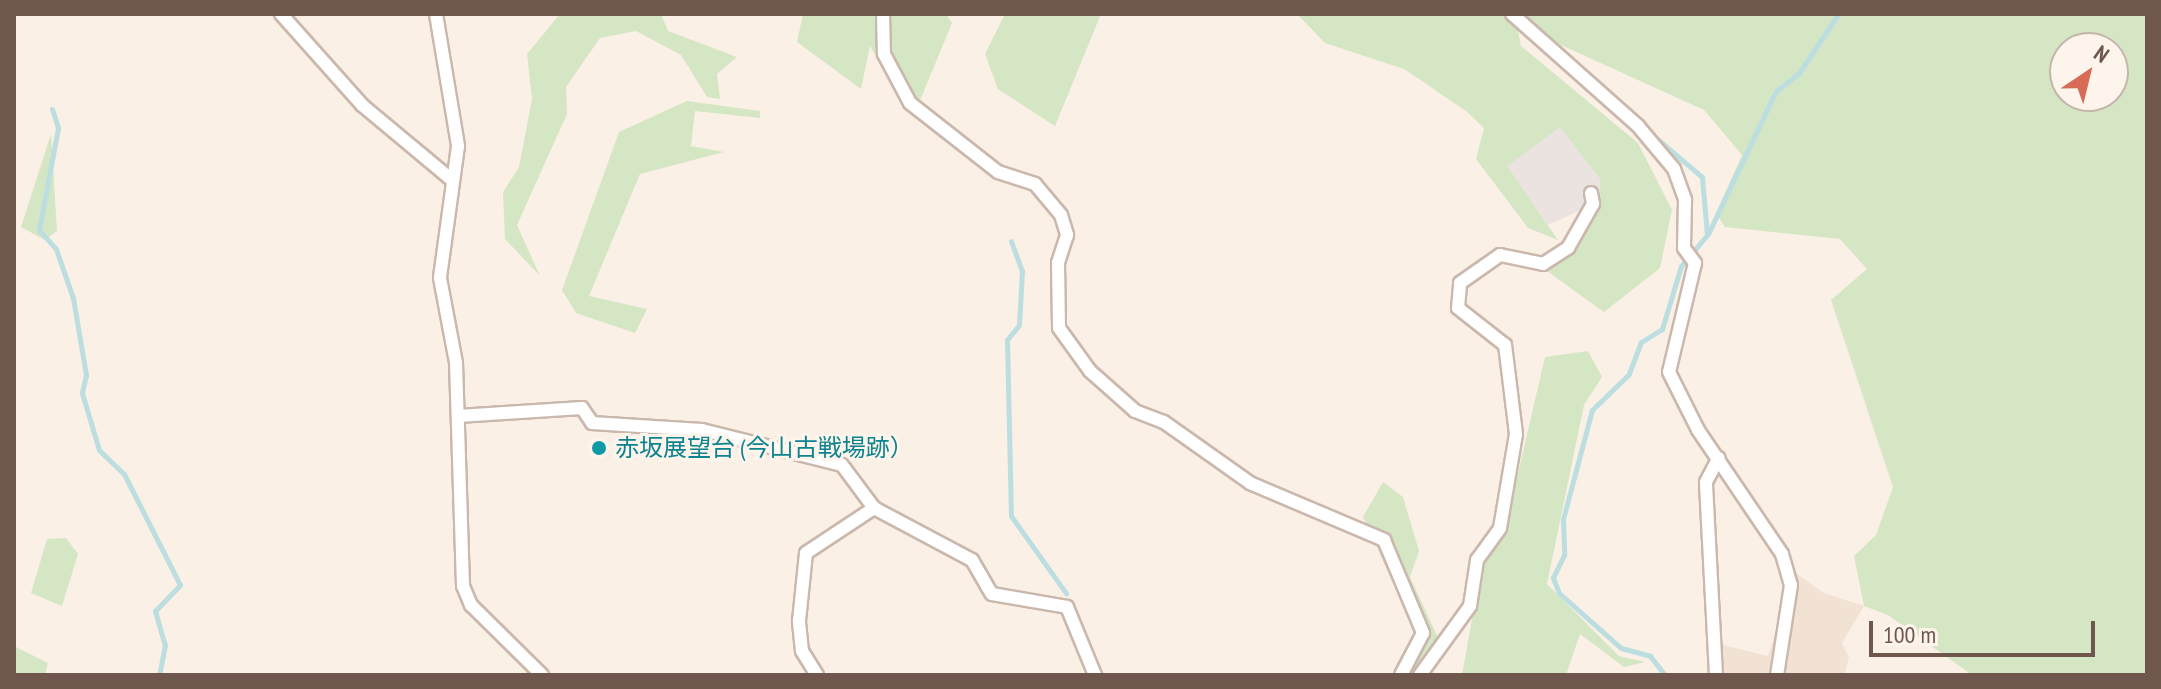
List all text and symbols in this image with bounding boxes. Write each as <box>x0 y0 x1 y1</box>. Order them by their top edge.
north arrow <box>2049 32 2129 112</box>
text: N <box>2089 39 2115 69</box>
place label: 赤坂展望台 (今山古戦場跡） <box>615 434 914 462</box>
marker: 赤坂展望台 (今山古戦場跡） <box>590 439 608 457</box>
scale bar <box>1873 605 2099 655</box>
text: 100 m <box>1883 619 1936 650</box>

